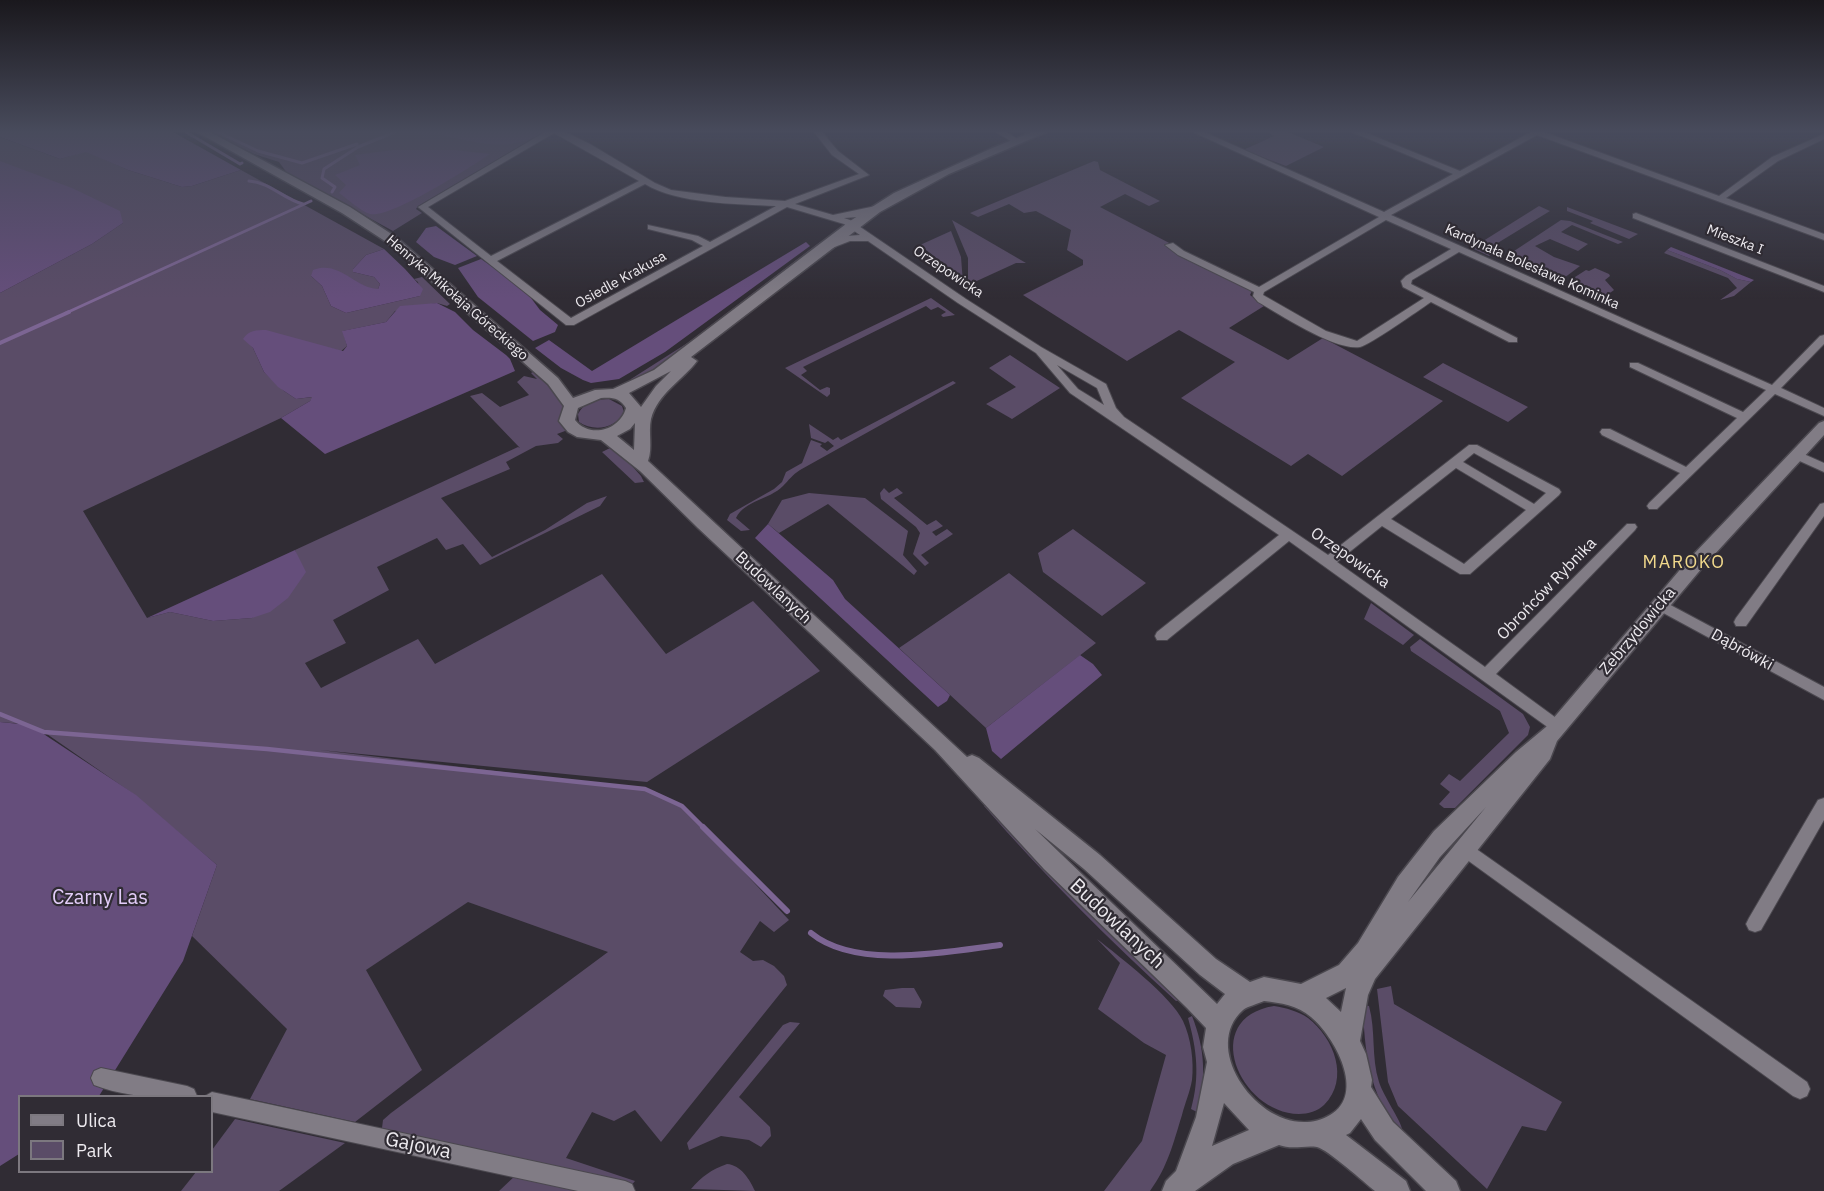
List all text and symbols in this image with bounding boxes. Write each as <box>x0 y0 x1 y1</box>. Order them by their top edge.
street label: Kardynała Bolesława Kominka <box>1442 221 1622 313</box>
street label: Mieszka I <box>1704 222 1766 258</box>
street label: Henryka Mikołaja Góreckiego <box>383 232 531 364</box>
street label: Orzepowicka <box>910 242 986 302</box>
street label: Osiedle Krakusa <box>572 248 670 312</box>
street label: Orzepowicka <box>1307 524 1393 592</box>
street label: Obrońców Rybnika <box>1493 534 1601 644</box>
street label: Budowlanych <box>731 548 815 628</box>
district label: MAROKO <box>1643 552 1725 574</box>
street label: Zebrzydowicka <box>1596 584 1680 678</box>
street label: Dąbrówki <box>1708 625 1776 675</box>
street label: Budowlanych <box>1065 874 1169 974</box>
park label: Czarny Las <box>52 886 148 910</box>
legend <box>18 1095 213 1173</box>
text: Ulica <box>76 1109 116 1132</box>
street label: Gajowa <box>383 1127 453 1165</box>
text: Park <box>76 1139 112 1162</box>

